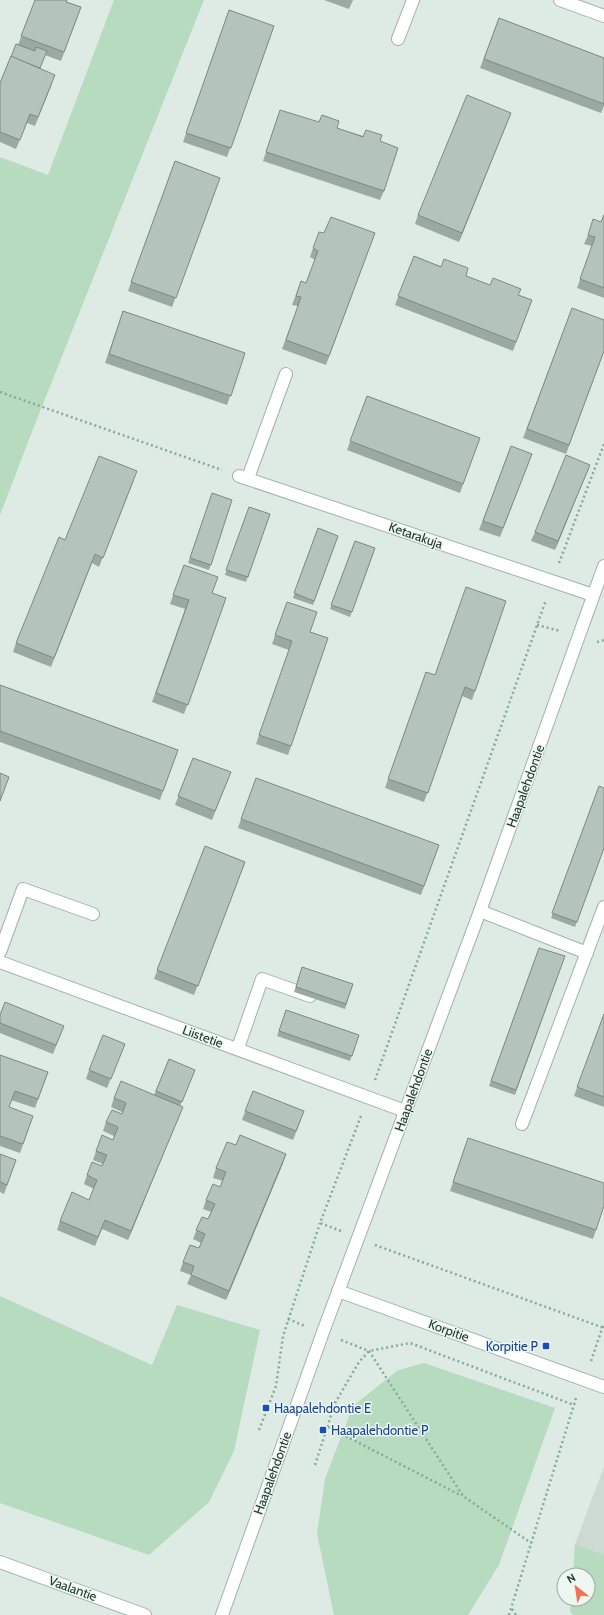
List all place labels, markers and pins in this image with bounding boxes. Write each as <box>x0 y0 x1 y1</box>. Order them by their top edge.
place label: Korpitie P <box>486 1338 539 1354</box>
marker: Korpitie P <box>541 1341 551 1351</box>
place label: Haapalehdontie E <box>274 1400 371 1416</box>
marker: Haapalehdontie E <box>261 1403 271 1413</box>
place label: Haapalehdontie P <box>331 1422 429 1438</box>
marker: Haapalehdontie P <box>318 1425 328 1435</box>

